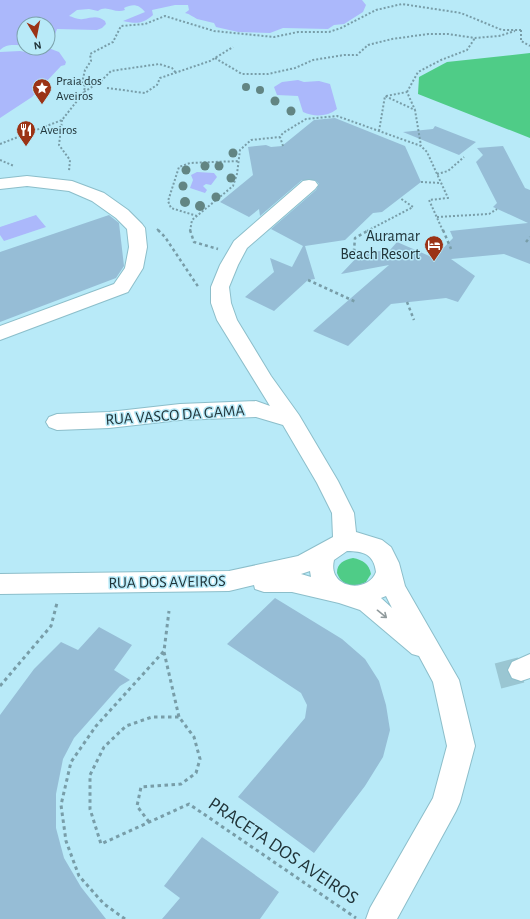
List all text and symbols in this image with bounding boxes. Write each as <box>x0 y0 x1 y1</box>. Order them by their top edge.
north arrow <box>16 16 56 56</box>
text: N <box>33 39 42 51</box>
place label: Praia dos Aveiros <box>56 75 102 103</box>
place icon: Praia dos Aveiros <box>31 77 53 105</box>
restaurant icon: Aveiros <box>15 119 37 147</box>
place label: Aveiros <box>40 124 77 137</box>
place label: Auramar Beach Resort <box>340 228 421 262</box>
hotel icon: Auramar Beach Resort <box>423 234 445 262</box>
street label: RUA VASCO DA GAMA <box>105 402 245 428</box>
street label: RUA DOS AVEIROS <box>108 573 226 591</box>
one-way arrow <box>377 609 387 618</box>
street label: PRACETA DOS AVEIROS <box>205 794 361 908</box>

